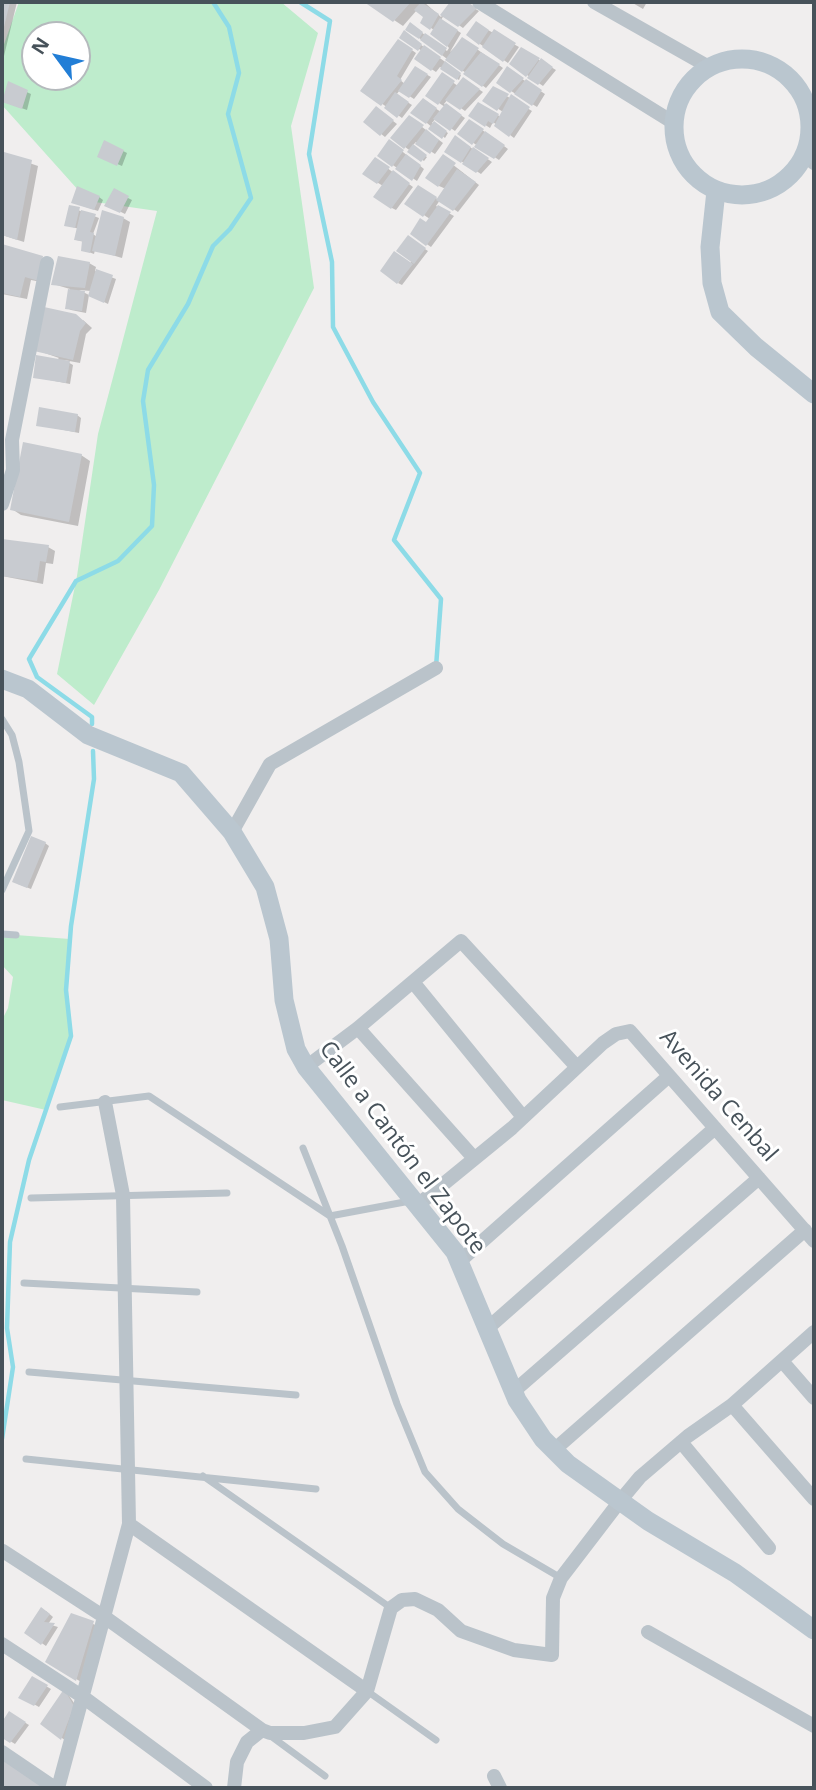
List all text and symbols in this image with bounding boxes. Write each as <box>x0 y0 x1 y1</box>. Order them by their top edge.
north arrow <box>21 21 91 91</box>
text: N <box>25 32 55 59</box>
street label: Avenida Cenbal <box>653 1024 783 1168</box>
street label: Calle a Cantón el Zapote <box>313 1036 491 1260</box>

